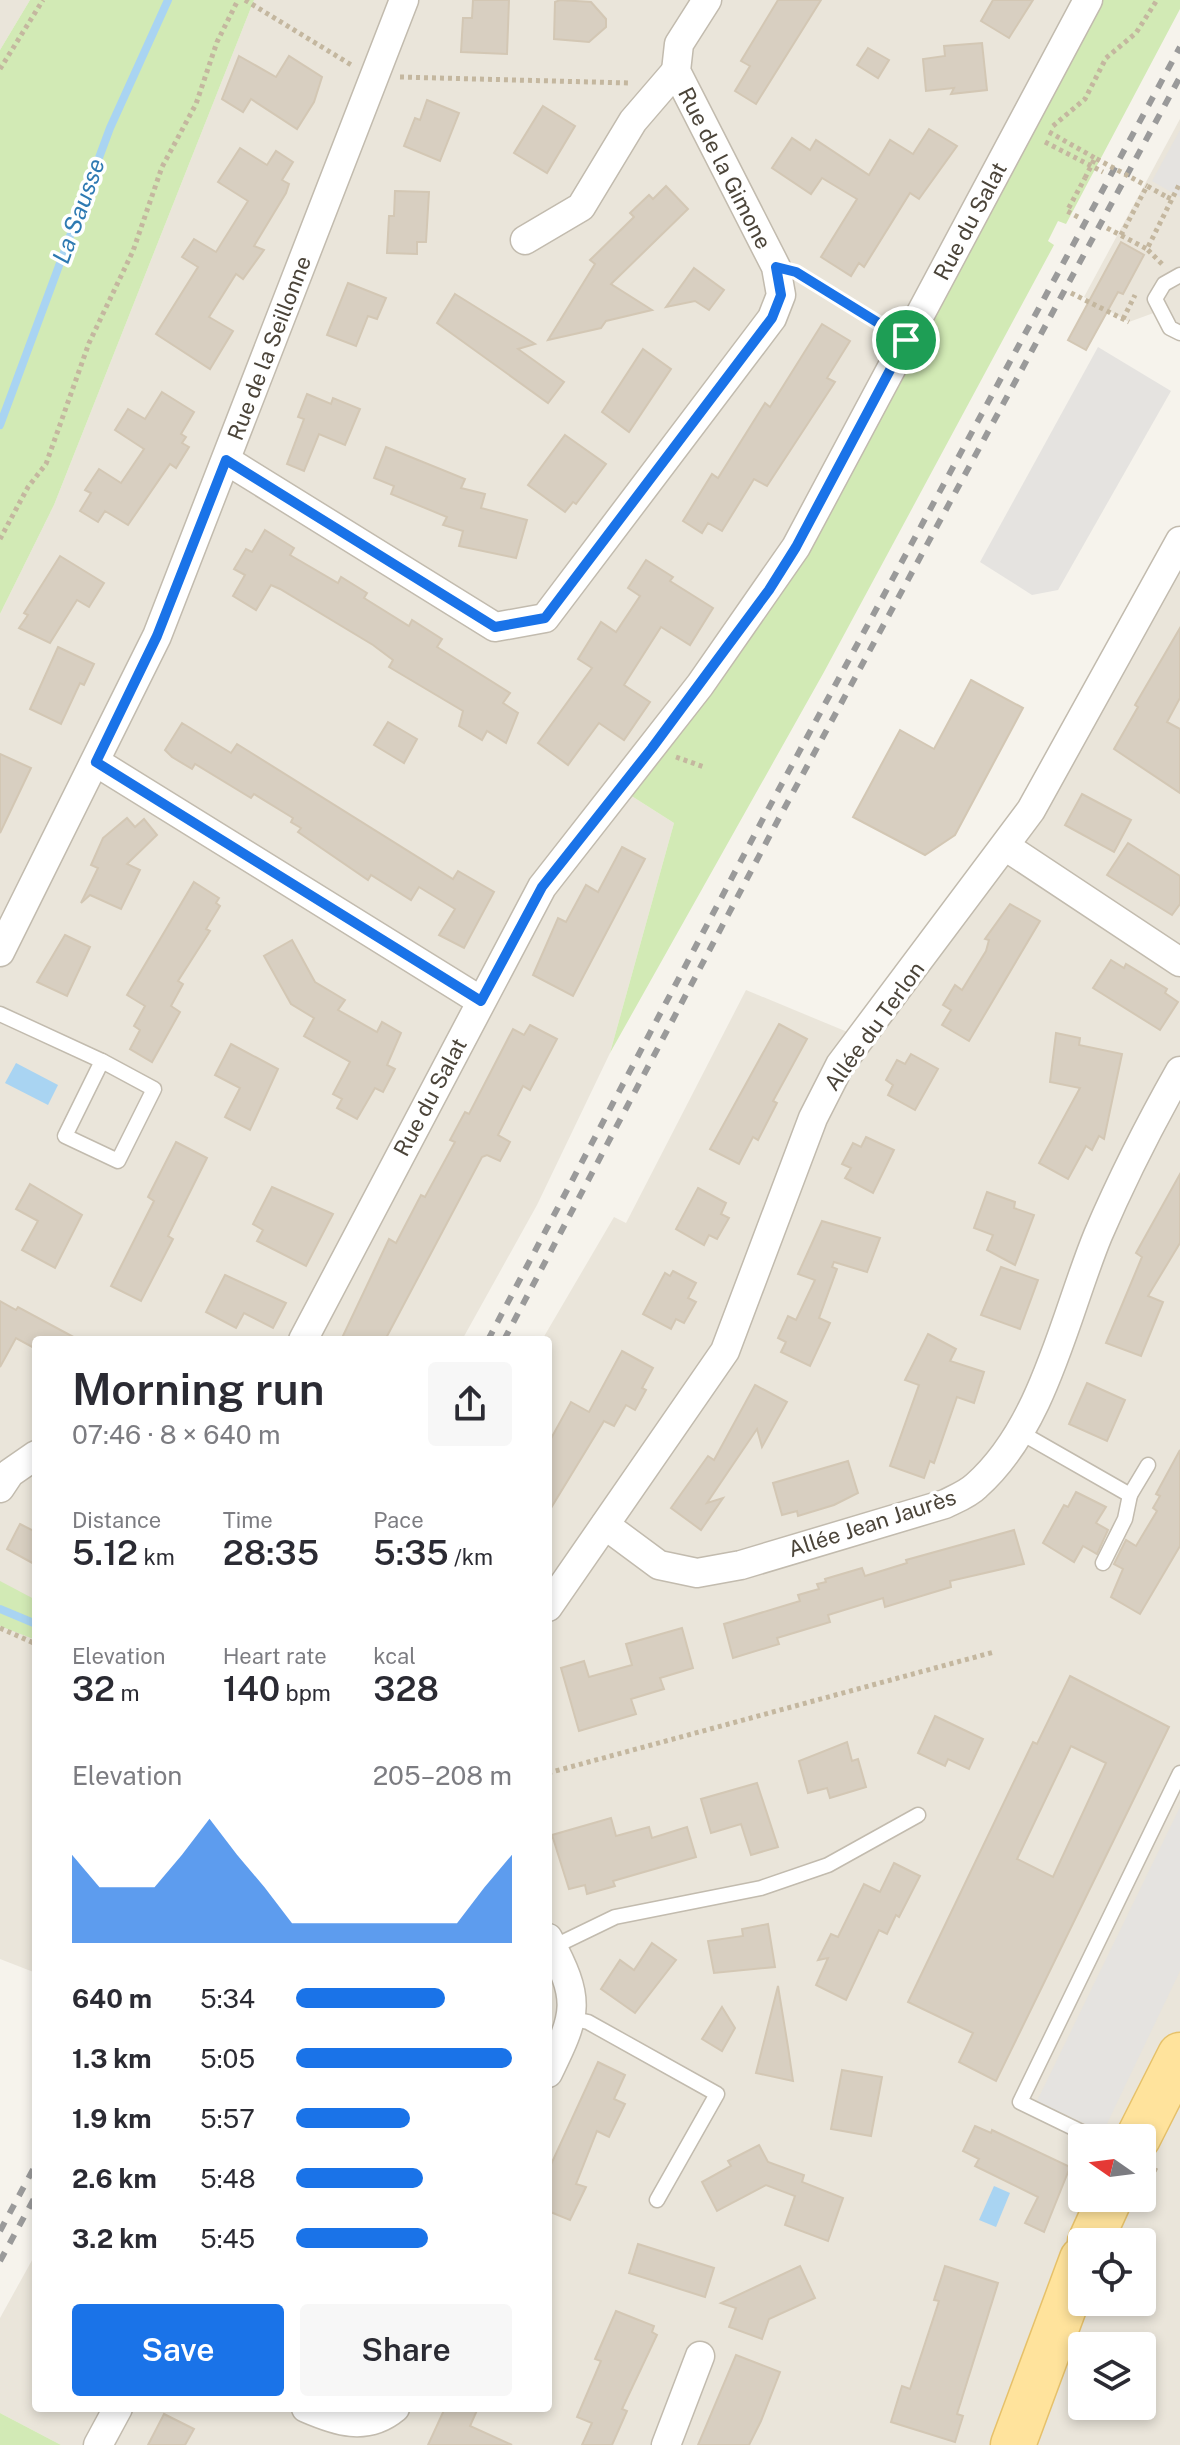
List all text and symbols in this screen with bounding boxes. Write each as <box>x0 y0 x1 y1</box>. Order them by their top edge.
street label: Rue de la Gimone <box>673 83 777 253</box>
water label: La Sausse <box>46 154 110 267</box>
street label: Rue du Salat <box>928 158 1012 284</box>
street label: Rue de la Seillonne <box>222 252 316 444</box>
pin <box>872 306 940 374</box>
icon: arrive <box>884 318 928 362</box>
street label: Allée du Terlon <box>819 956 929 1096</box>
street label: Rue du Salat <box>388 1034 472 1160</box>
button: share <box>428 1362 512 1446</box>
text: Morning run <box>72 1363 325 1415</box>
text: 07:46 · 8 × 640 m <box>72 1419 280 1450</box>
street label: Allée Jean Jaurès <box>785 1484 959 1562</box>
text: Distance <box>72 1507 161 1533</box>
text: Time <box>223 1507 273 1533</box>
text: Pace <box>373 1507 424 1533</box>
text: 5.12 <box>72 1533 138 1573</box>
text: 28:35 <box>223 1533 319 1573</box>
text: 5:35 <box>373 1533 449 1573</box>
text: km <box>138 1544 175 1570</box>
text: /km <box>449 1544 493 1570</box>
text: Elevation <box>72 1643 165 1669</box>
text: Heart rate <box>223 1643 327 1669</box>
text: kcal <box>373 1643 416 1669</box>
text: 32 <box>72 1669 115 1709</box>
text: 140 <box>223 1669 280 1709</box>
text: 328 <box>373 1669 439 1709</box>
text: m <box>115 1680 139 1706</box>
text: bpm <box>280 1680 331 1706</box>
text: Elevation <box>72 1760 182 1791</box>
text: 205–208 m <box>373 1760 512 1791</box>
text: 640 m <box>72 1983 152 2014</box>
text: 5:34 <box>200 1983 255 2014</box>
text: 1.3 km <box>72 2043 152 2074</box>
text: 5:05 <box>200 2043 255 2074</box>
text: 1.9 km <box>72 2103 151 2134</box>
text: 5:57 <box>200 2103 255 2134</box>
north arrow <box>1068 2124 1156 2212</box>
map controls <box>1068 2124 1156 2420</box>
text: 2.6 km <box>72 2163 157 2194</box>
text: 5:48 <box>200 2163 256 2194</box>
text: 3.2 km <box>72 2223 158 2254</box>
text: 5:45 <box>200 2223 255 2254</box>
button: locate <box>1068 2228 1156 2316</box>
button: Save <box>72 2304 284 2396</box>
button: Share <box>300 2304 512 2396</box>
button: layers <box>1068 2332 1156 2420</box>

